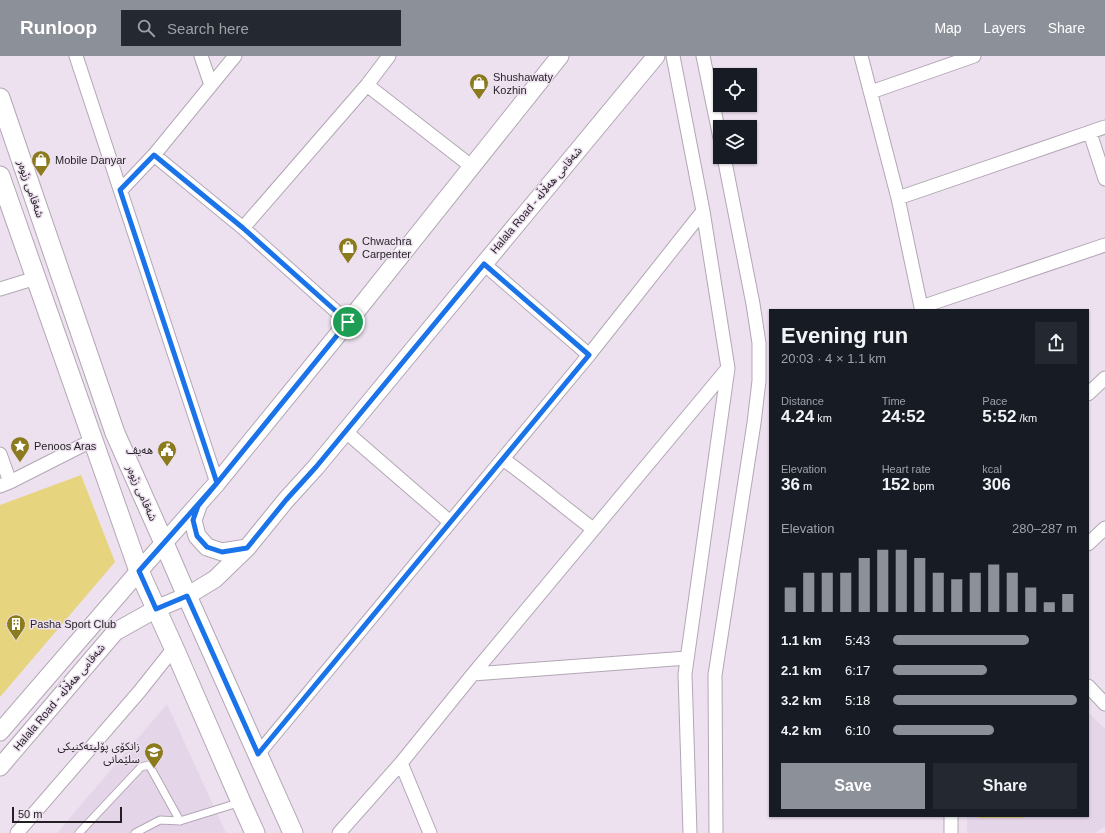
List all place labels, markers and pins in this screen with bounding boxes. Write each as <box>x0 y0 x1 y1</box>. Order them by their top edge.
place label: Shushawaty Kozhin <box>493 71 553 96</box>
shop icon: Shushawaty Kozhin <box>468 72 490 100</box>
shop icon: Mobile Danyar <box>30 149 52 177</box>
place label: Mobile Danyar <box>55 154 126 166</box>
place label: Chwachra Carpenter <box>362 235 412 260</box>
shop icon: Chwachra Carpenter <box>337 236 359 264</box>
pin <box>331 305 365 339</box>
place icon: Penoos Aras <box>9 435 31 463</box>
public building icon: ھەیڤ <box>156 439 178 467</box>
place label: Penoos Aras <box>34 440 97 452</box>
place label: ھەیڤ <box>126 444 153 457</box>
building icon: Pasha Sport Club <box>5 613 27 641</box>
place label: Pasha Sport Club <box>30 618 116 630</box>
place label: زانکۆی پۆلیتەکنیکی سلێمانی <box>57 740 140 766</box>
school or university icon: زانکۆی پۆلیتەکنیکی سلێمانی <box>143 741 165 769</box>

